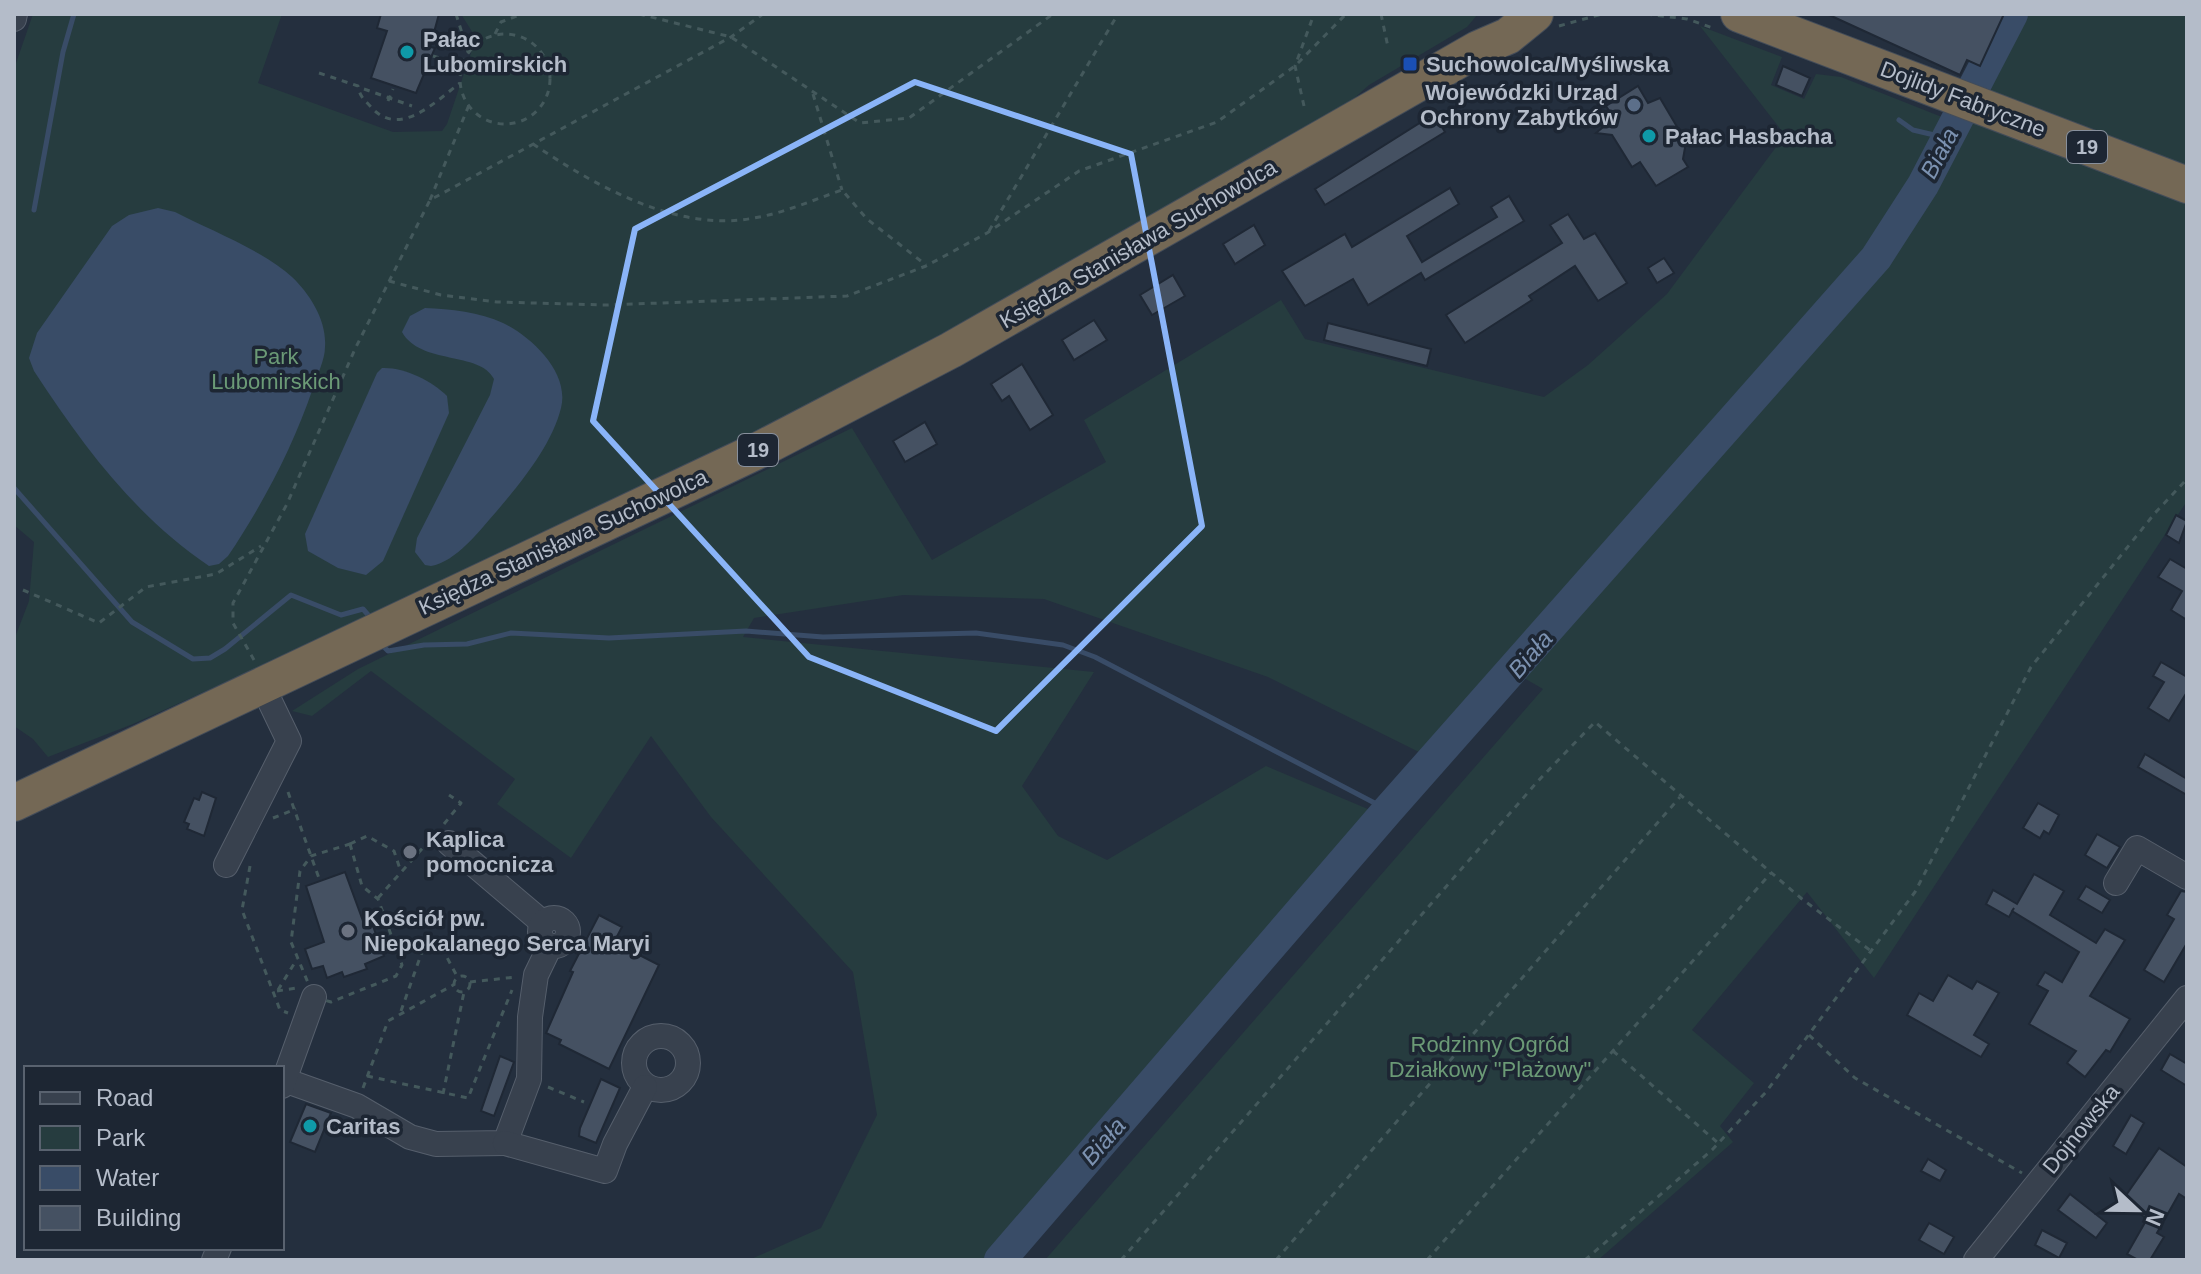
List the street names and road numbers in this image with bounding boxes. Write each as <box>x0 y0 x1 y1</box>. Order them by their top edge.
street label: Dojlidy Fabryczne <box>1877 56 2049 142</box>
road number: 19 <box>2067 131 2107 163</box>
street label: Księdza Stanisława Suchowolca <box>995 154 1282 334</box>
road number: 19 <box>738 434 778 466</box>
street label: Księdza Stanisława Suchowolca <box>415 464 712 620</box>
street label: Dojnowska <box>2037 1079 2125 1179</box>

